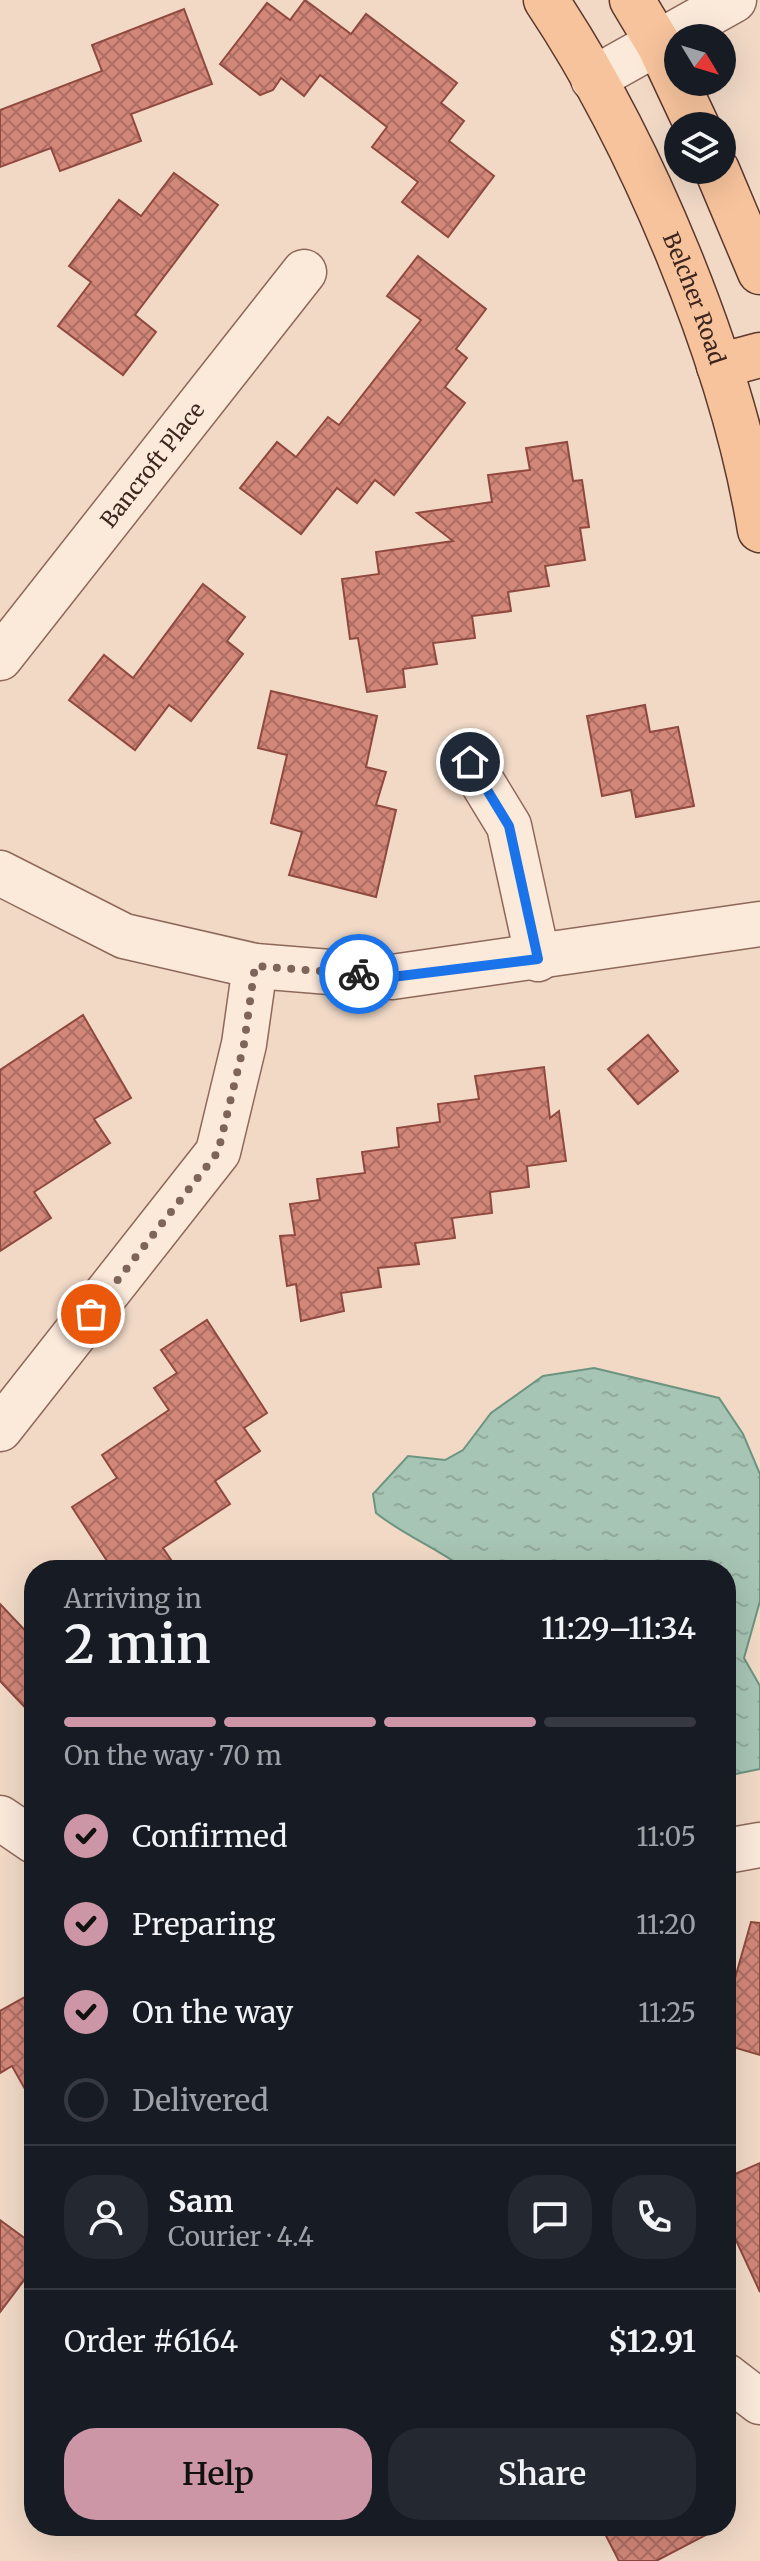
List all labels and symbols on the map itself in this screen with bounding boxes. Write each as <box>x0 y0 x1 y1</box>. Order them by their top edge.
north arrow <box>664 24 736 96</box>
street label: Belcher Road <box>657 228 732 368</box>
street label: Bancroft Place <box>94 396 210 533</box>
pin <box>436 728 504 796</box>
courier <box>319 934 399 1014</box>
pin <box>57 1280 125 1348</box>

